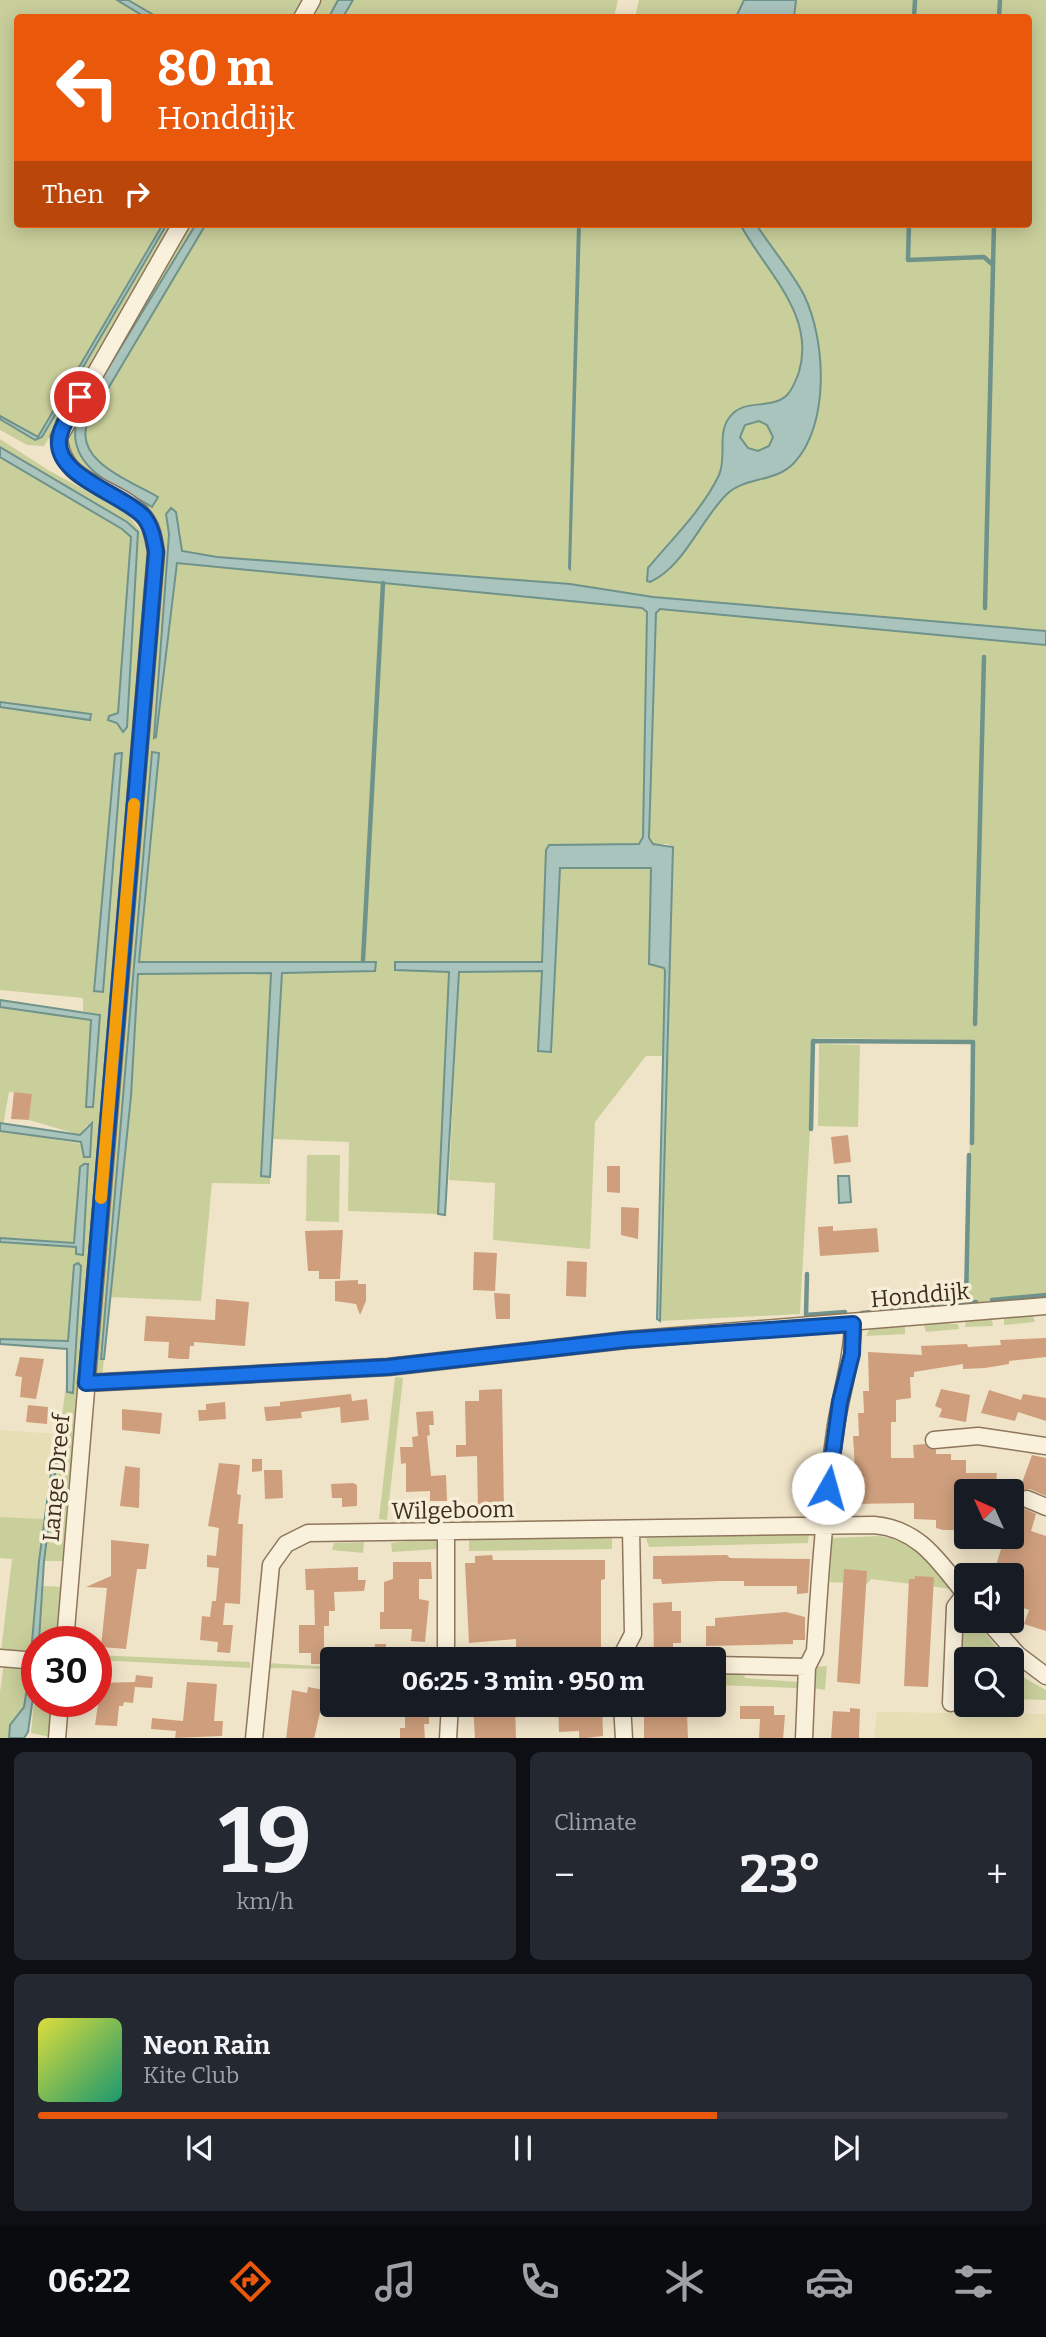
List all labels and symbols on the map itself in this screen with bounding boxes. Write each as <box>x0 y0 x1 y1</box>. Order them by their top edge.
pin <box>50 367 110 427</box>
street label: Honddijk <box>869 1277 971 1313</box>
street label: Lange Dreef <box>36 1411 76 1543</box>
position arrow <box>791 1451 865 1525</box>
north arrow <box>954 1479 1024 1549</box>
street label: Wilgeboom <box>391 1495 515 1525</box>
speed limit sign: 30 <box>21 1626 112 1717</box>

